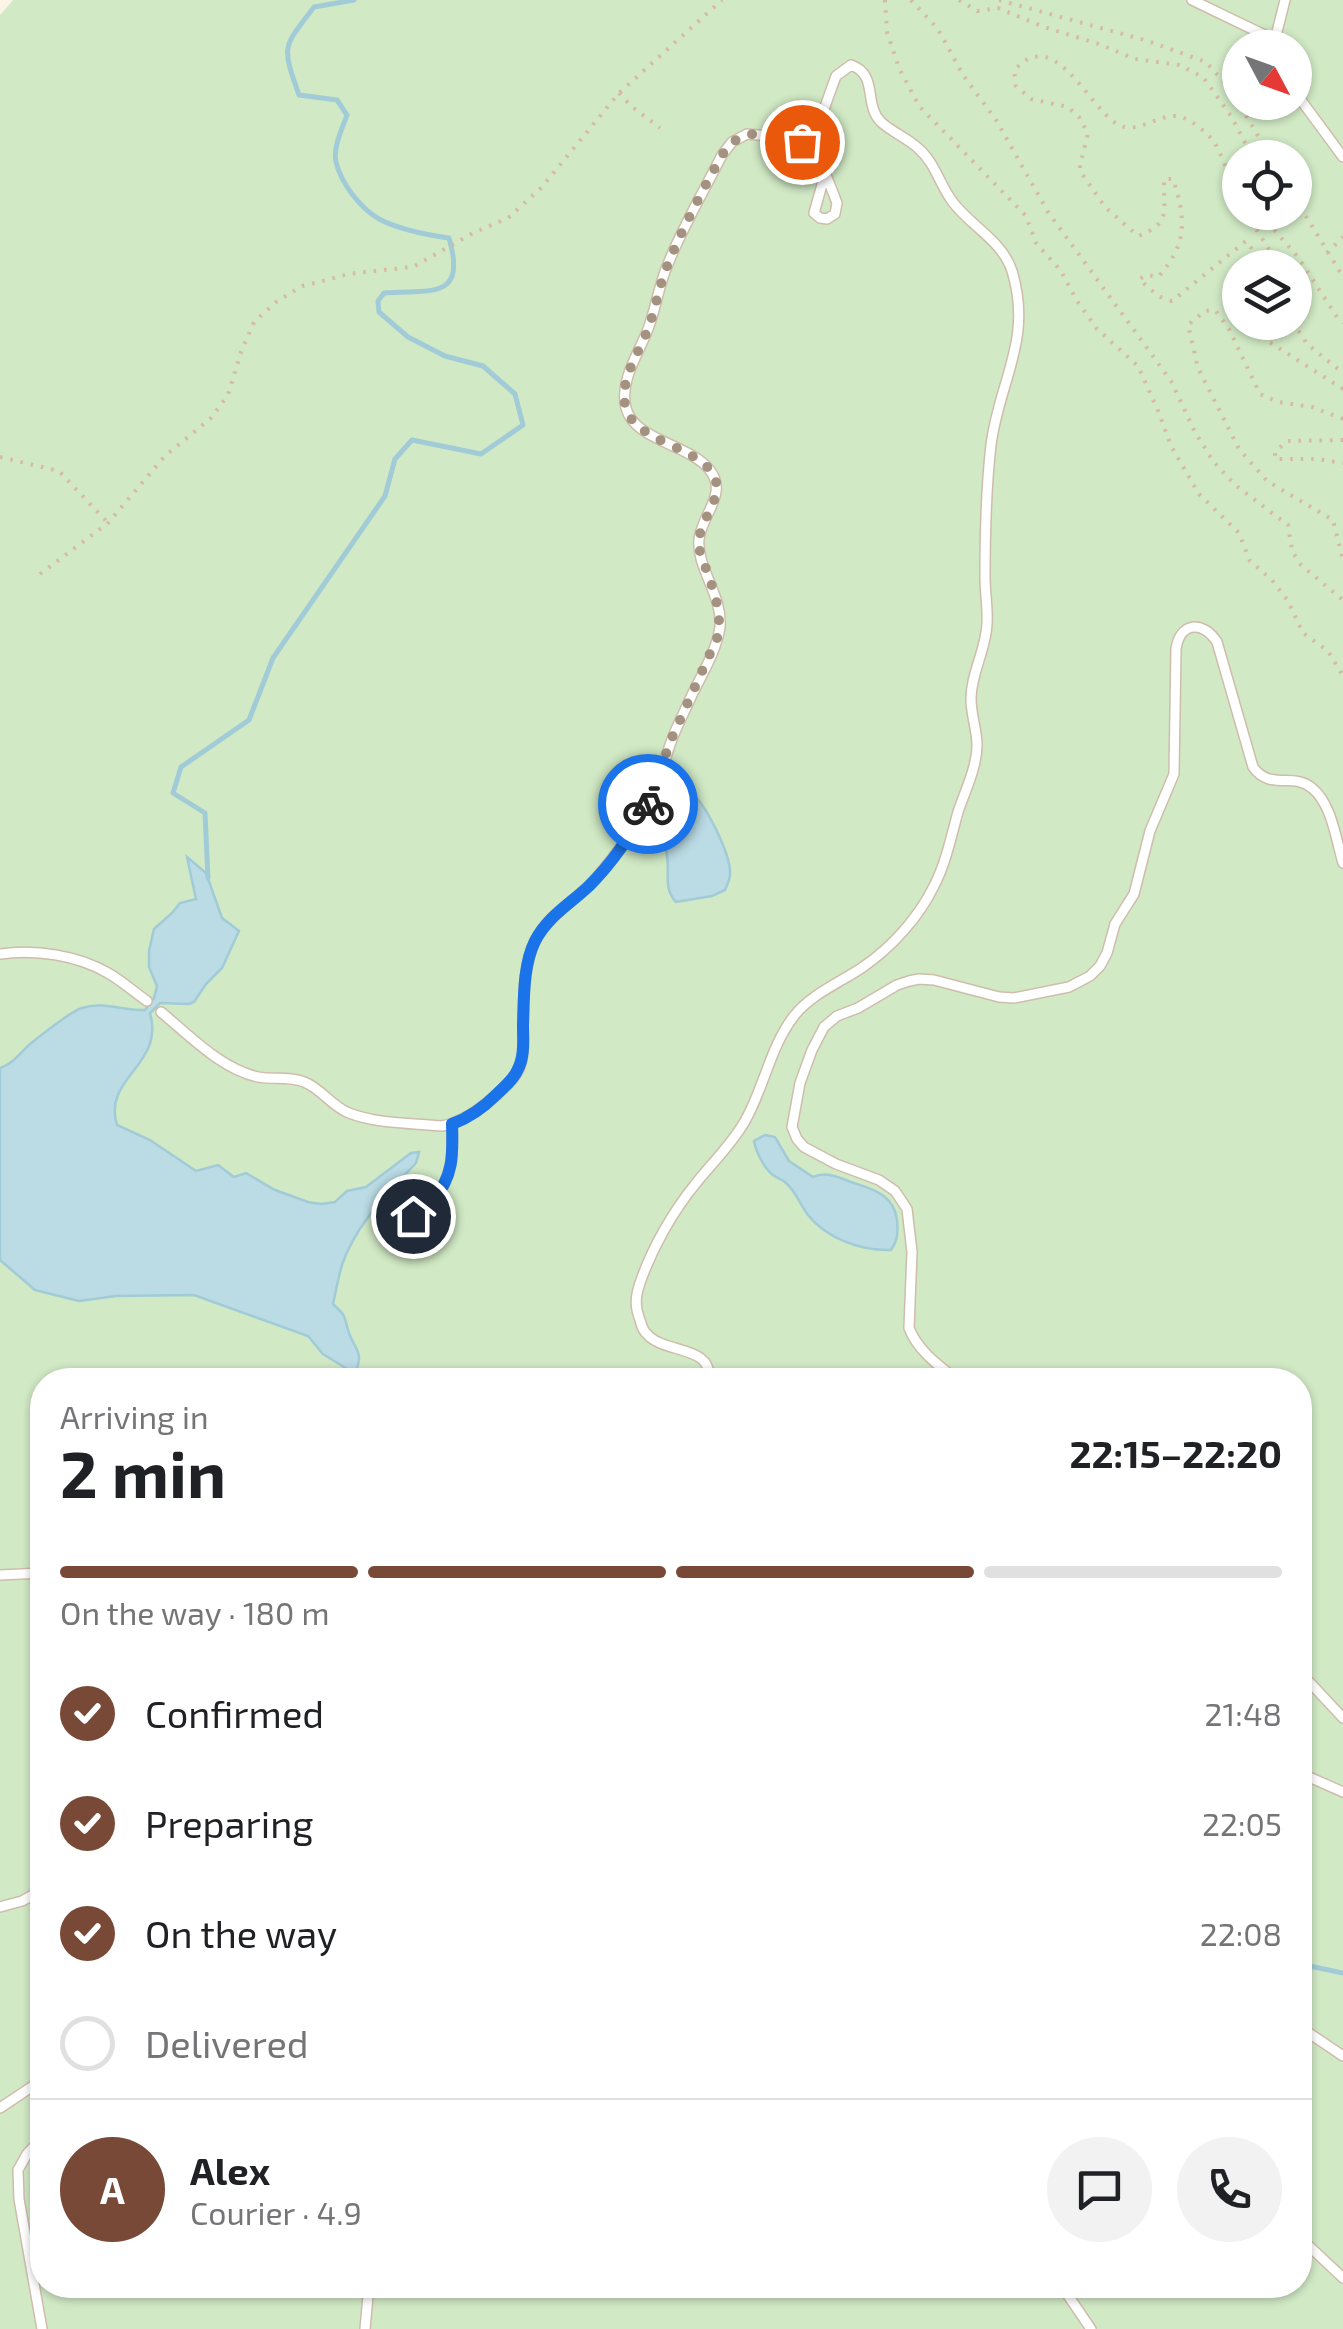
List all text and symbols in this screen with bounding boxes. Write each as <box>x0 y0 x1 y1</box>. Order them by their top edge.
north arrow <box>1222 30 1312 120</box>
map controls <box>1222 30 1312 340</box>
pin <box>760 100 845 185</box>
icon: bag <box>775 115 830 170</box>
button: locate <box>1222 140 1312 230</box>
button: layers <box>1222 250 1312 340</box>
courier <box>598 754 698 854</box>
icon: bike <box>621 777 676 832</box>
pin <box>371 1174 456 1259</box>
icon: home <box>386 1189 441 1244</box>
text: Arriving in <box>60 1397 209 1435</box>
text: 22:15–22:20 <box>1069 1430 1282 1476</box>
text: 2 min <box>60 1433 226 1511</box>
text: On the way · 180 m <box>60 1593 330 1631</box>
icon: check <box>60 1686 115 1741</box>
text: Confirmed <box>145 1690 324 1736</box>
text: 21:48 <box>1205 1694 1282 1732</box>
icon: check <box>60 1796 115 1851</box>
text: Preparing <box>145 1800 313 1846</box>
text: 22:05 <box>1202 1804 1282 1842</box>
icon: check <box>60 1906 115 1961</box>
text: On the way <box>145 1910 337 1956</box>
text: 22:08 <box>1200 1914 1282 1952</box>
text: Delivered <box>145 2020 309 2066</box>
button: chat <box>1047 2137 1152 2242</box>
button: phone <box>1177 2137 1282 2242</box>
text: Alex <box>190 2147 270 2193</box>
text: A <box>100 2166 125 2212</box>
text: Courier · 4.9 <box>190 2193 362 2231</box>

